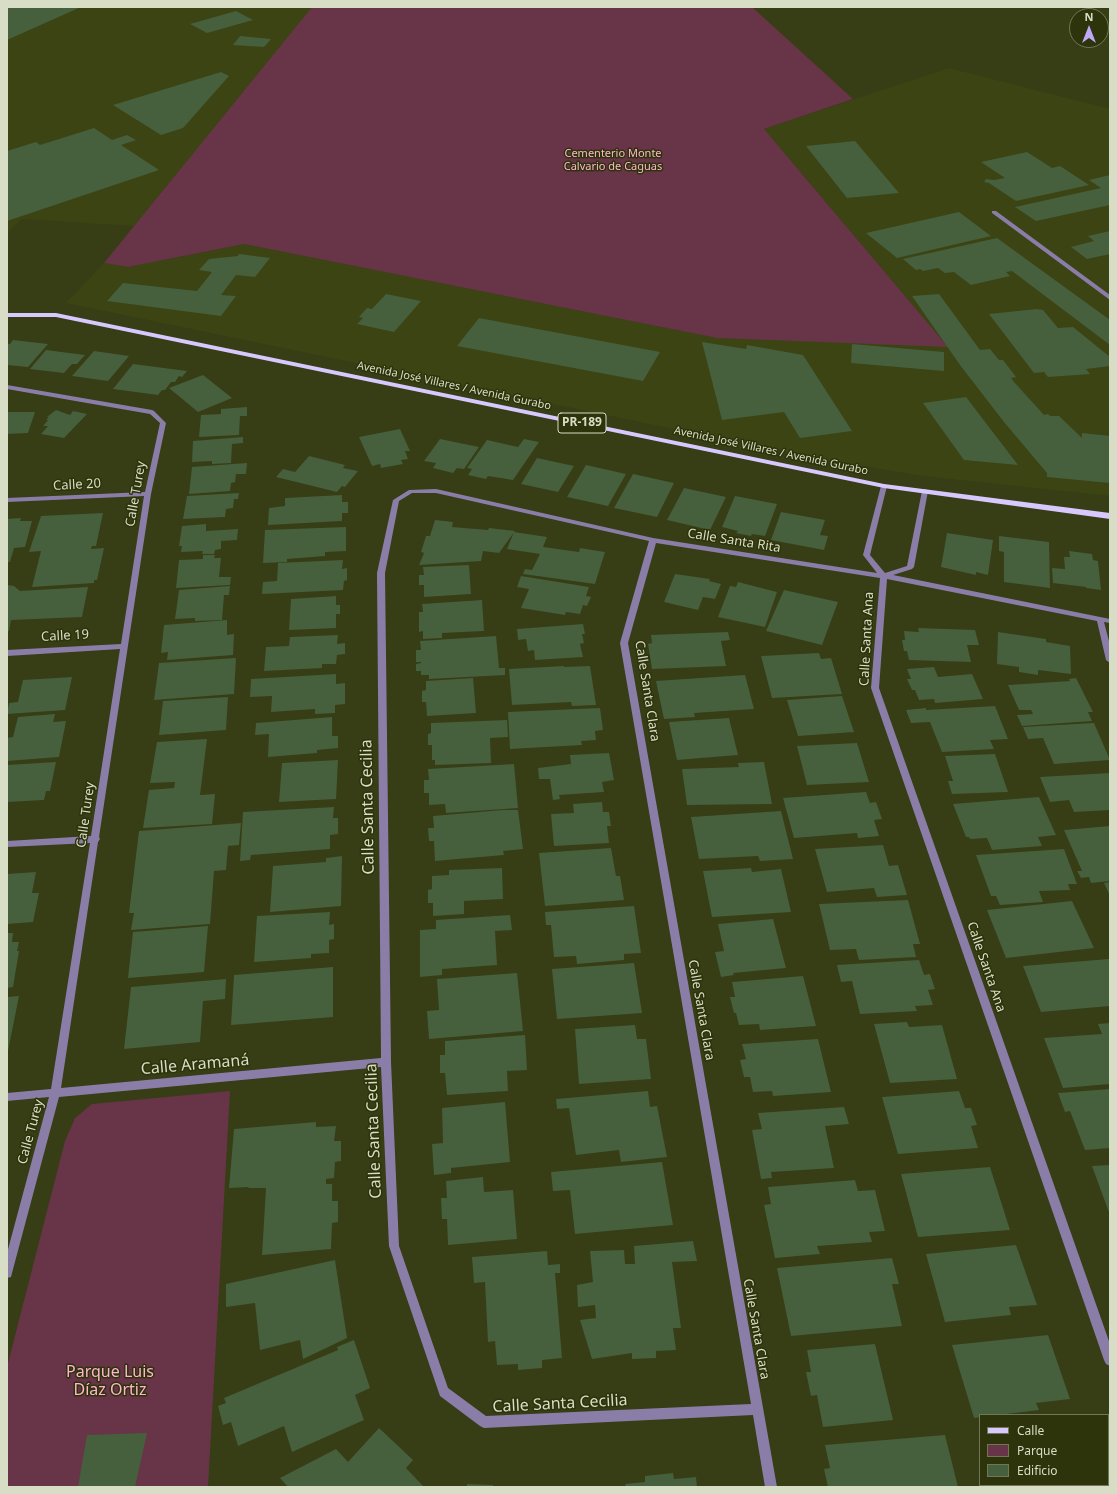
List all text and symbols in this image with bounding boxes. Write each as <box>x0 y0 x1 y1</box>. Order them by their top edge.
north arrow <box>1069 8 1109 48</box>
text: N <box>1085 9 1093 24</box>
park label: Cementerio Monte Calvario de Caguas <box>564 147 662 173</box>
street label: Avenida José Villares / Avenida Gurabo <box>356 359 552 413</box>
road number: PR-189 <box>558 413 606 433</box>
street label: Avenida José Villares / Avenida Gurabo <box>673 424 869 478</box>
street label: Calle Turey <box>123 460 149 528</box>
street label: Calle 20 <box>53 476 101 494</box>
street label: Calle Santa Rita <box>686 526 782 556</box>
street label: Calle Santa Ana <box>857 591 877 687</box>
street label: Calle 19 <box>41 627 89 645</box>
street label: Calle Santa Clara <box>631 639 663 743</box>
street label: Calle Santa Cecilia <box>357 739 379 875</box>
street label: Calle Turey <box>74 781 98 849</box>
street label: Calle Santa Ana <box>963 920 1009 1014</box>
street label: Calle Santa Clara <box>684 958 718 1062</box>
street label: Calle Aramaná <box>140 1051 250 1079</box>
street label: Calle Santa Cecilia <box>362 1063 386 1199</box>
street label: Calle Turey <box>15 1098 47 1166</box>
street label: Calle Santa Clara <box>739 1277 773 1381</box>
park label: Parque Luis Díaz Ortiz <box>66 1362 154 1400</box>
street label: Calle Santa Cecilia <box>492 1391 628 1417</box>
legend <box>979 1414 1109 1486</box>
text: Calle <box>1017 1422 1044 1439</box>
text: Parque <box>1017 1442 1057 1459</box>
text: Edificio <box>1017 1462 1058 1479</box>

